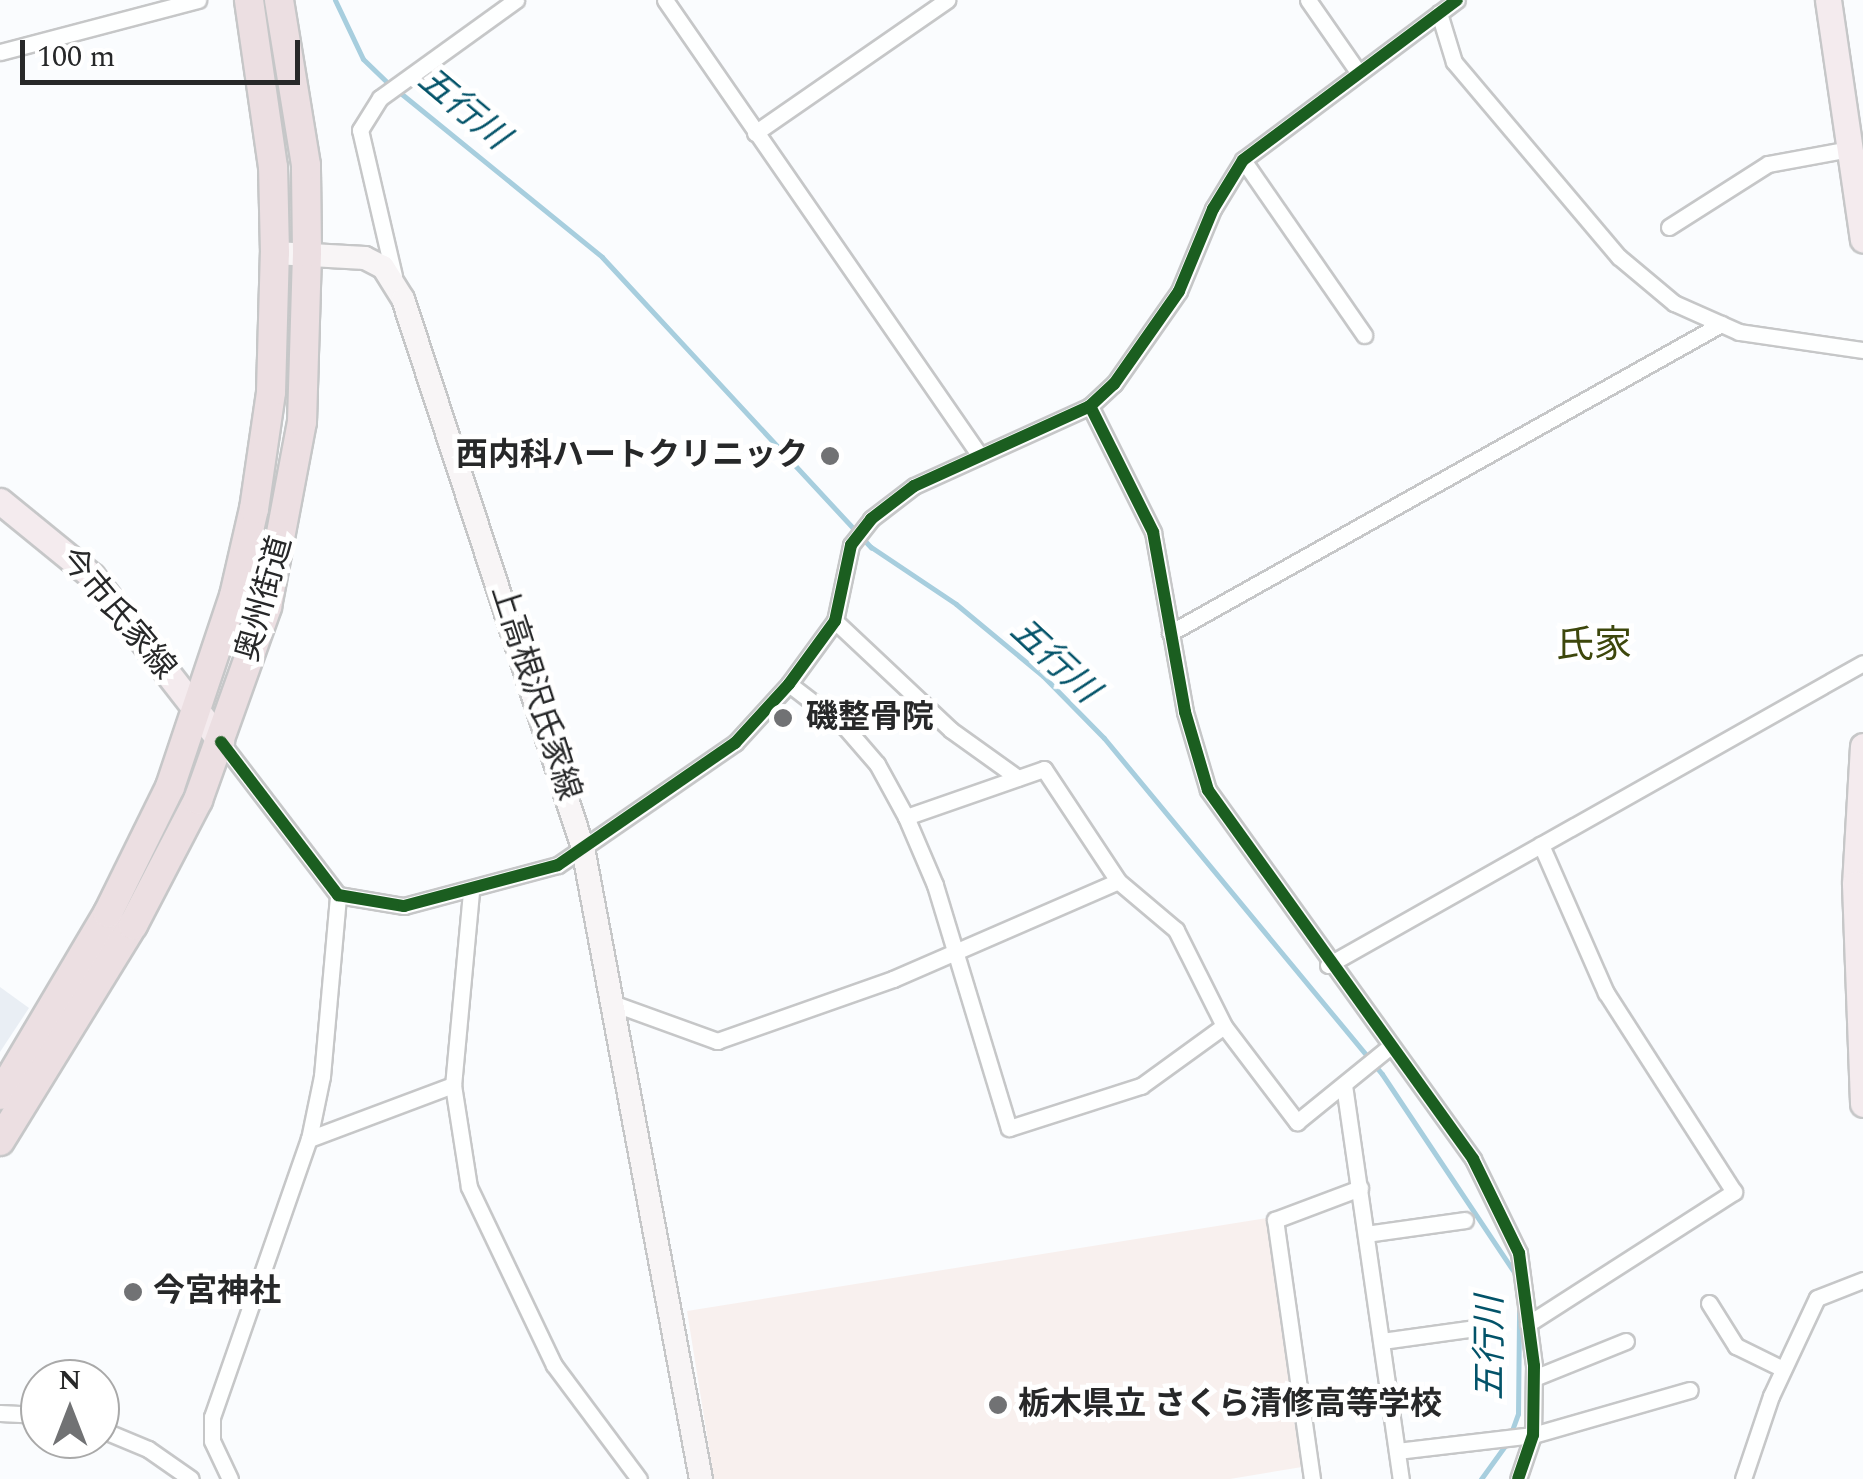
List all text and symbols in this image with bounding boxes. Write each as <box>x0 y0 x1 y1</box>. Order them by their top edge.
scale bar <box>25 20 305 82</box>
text: 100 m <box>37 34 115 80</box>
water label: 五行川 <box>409 59 517 159</box>
place label: 西内科ハートクリニック <box>456 437 808 475</box>
marker: 西内科ハートクリニック <box>817 443 843 469</box>
street label: 奥州街道 <box>229 532 301 666</box>
street label: 今市氏家線 <box>51 540 183 688</box>
street label: 上高根沢氏家線 <box>482 581 588 805</box>
water label: 五行川 <box>1001 610 1107 712</box>
district label: 氏家 <box>1556 624 1632 670</box>
place label: 磯整骨院 <box>806 699 934 737</box>
marker: 磯整骨院 <box>770 705 796 731</box>
place label: 今宮神社 <box>153 1273 281 1311</box>
marker: 今宮神社 <box>122 1281 144 1303</box>
water label: 五行川 <box>1470 1296 1512 1400</box>
north arrow <box>20 1359 120 1459</box>
text: N <box>59 1359 81 1402</box>
place label: 栃木県立 さくら清修高等学校 <box>1018 1386 1442 1424</box>
marker: 栃木県立 さくら清修高等学校 <box>987 1394 1009 1416</box>

